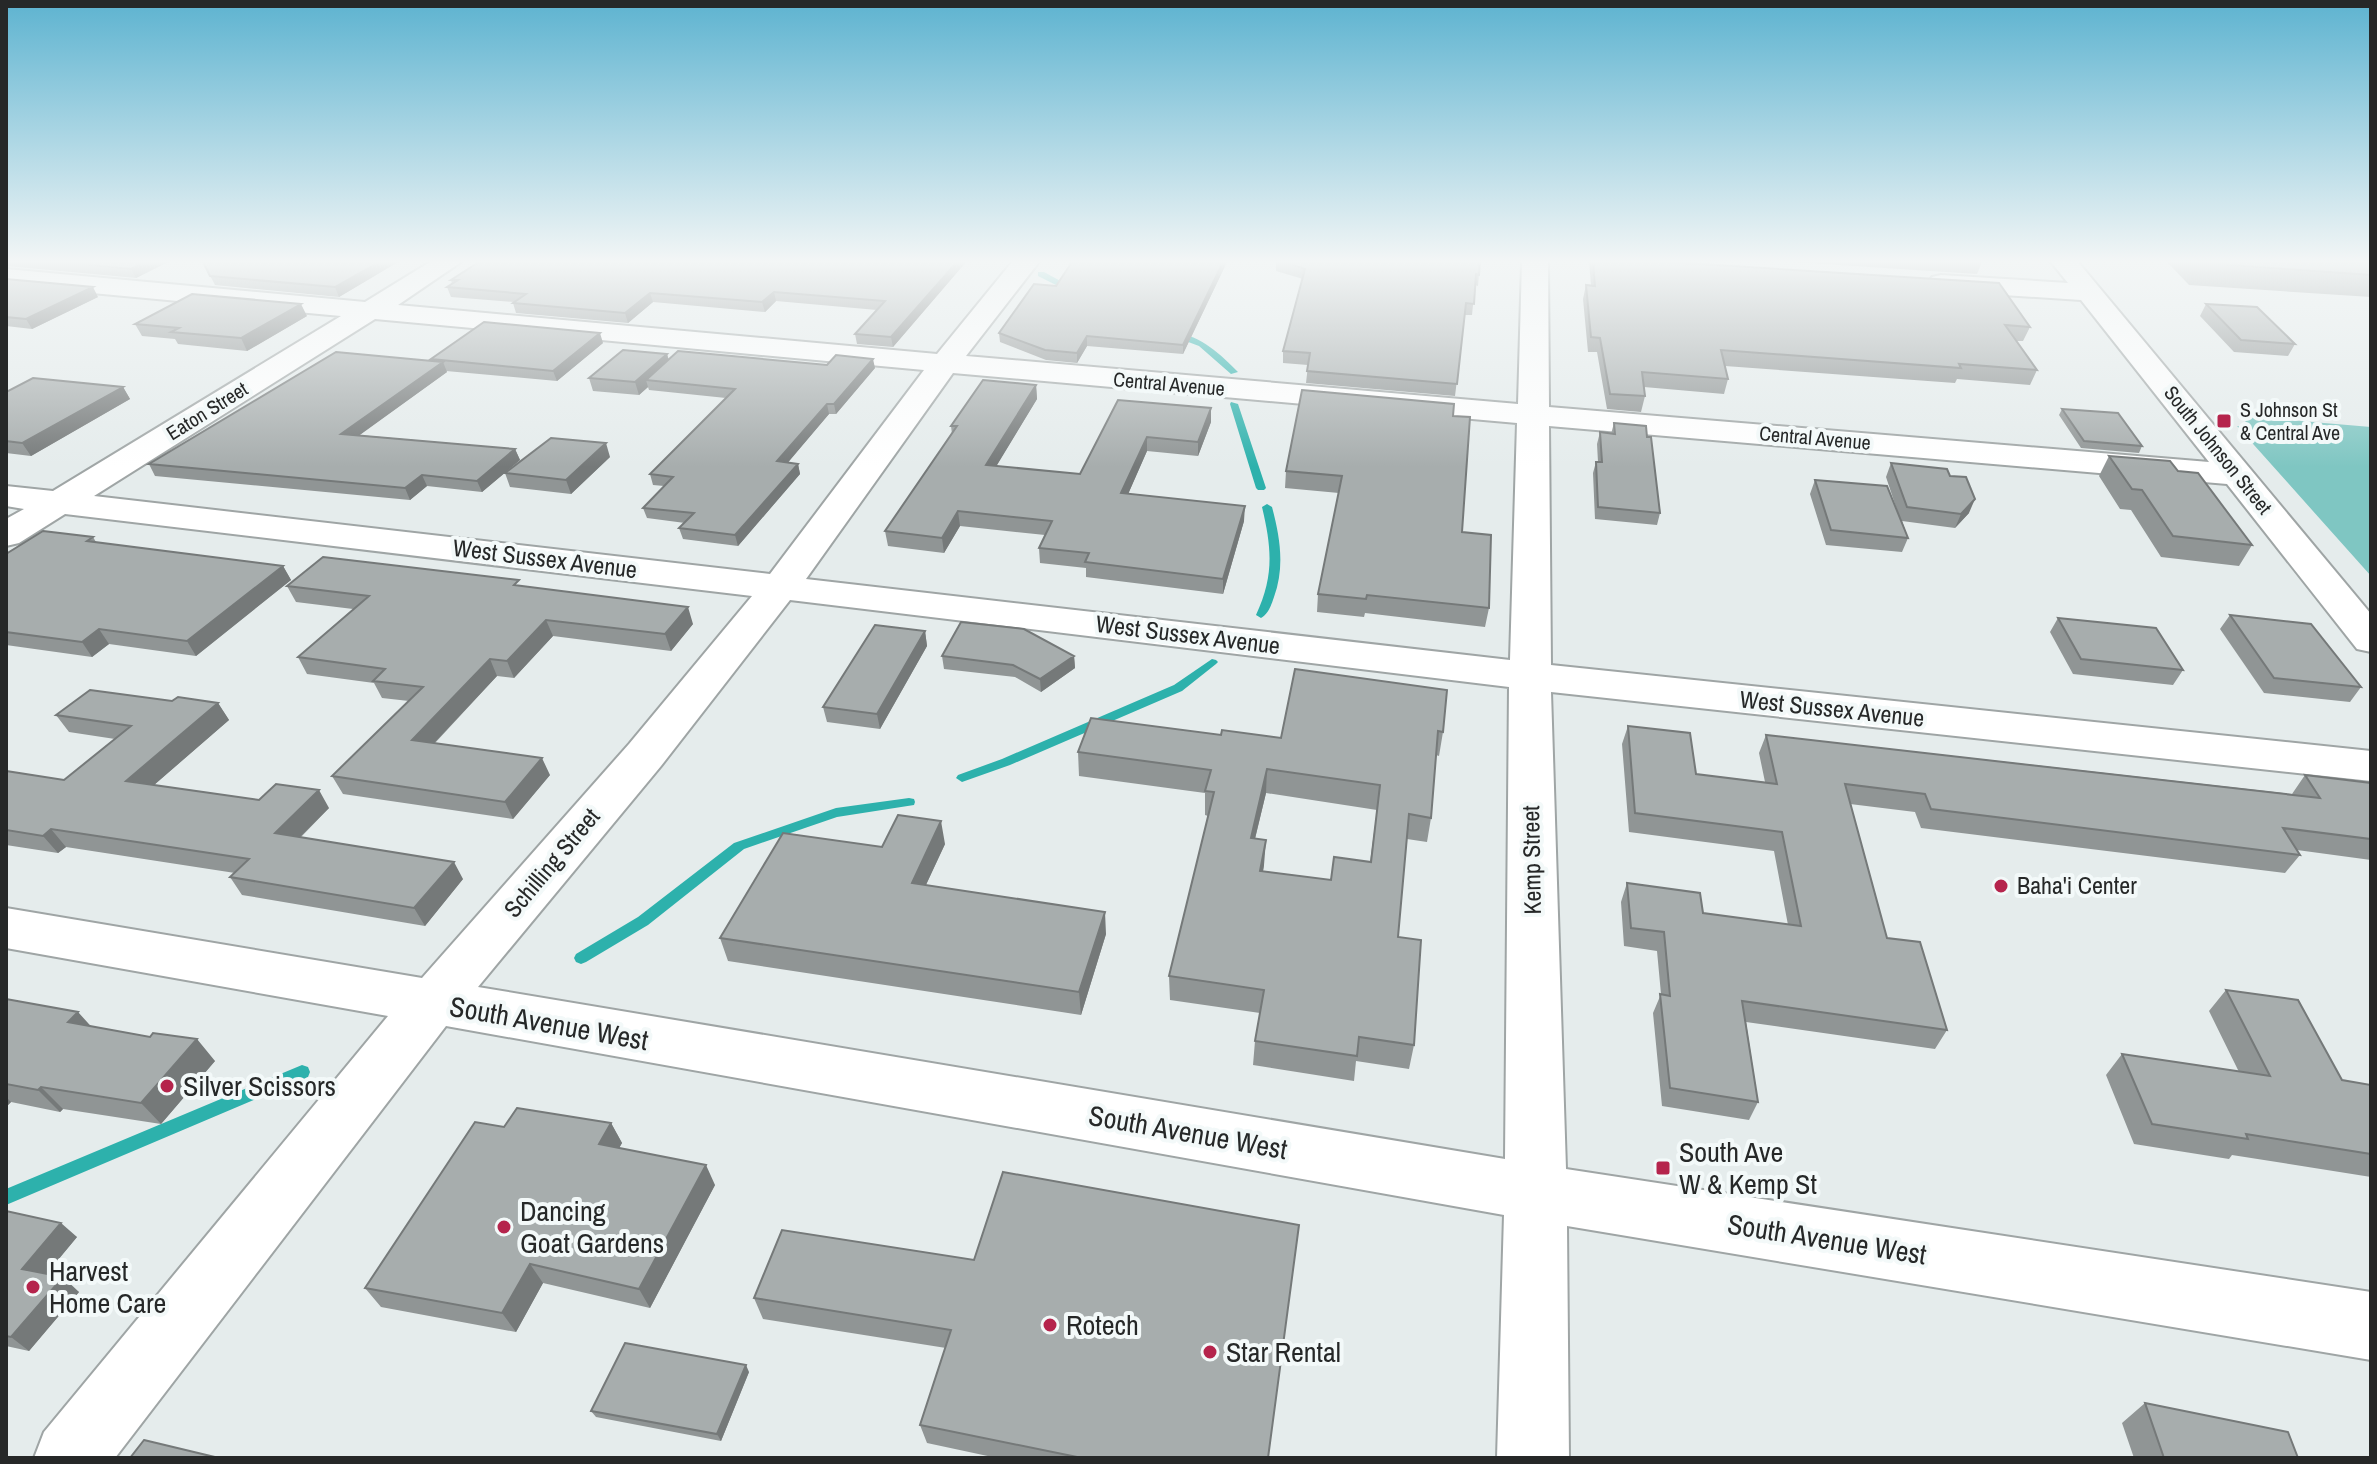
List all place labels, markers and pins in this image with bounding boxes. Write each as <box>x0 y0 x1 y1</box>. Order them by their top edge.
place label: S Johnson St & Central Ave <box>2240 396 2340 446</box>
marker: S Johnson St & Central Ave <box>2215 412 2233 430</box>
place label: Baha'i Center <box>2017 869 2137 901</box>
marker: Baha'i Center <box>1992 877 2010 895</box>
place label: Silver Scissors <box>183 1067 336 1105</box>
marker: Silver Scissors <box>158 1077 176 1095</box>
place label: South Ave W & Kemp St <box>1679 1133 1817 1203</box>
marker: South Ave W & Kemp St <box>1654 1159 1672 1177</box>
place label: Dancing Goat Gardens <box>520 1192 664 1262</box>
marker: Dancing Goat Gardens <box>495 1218 513 1236</box>
place label: Harvest Home Care <box>49 1252 166 1322</box>
marker: Harvest Home Care <box>24 1278 42 1296</box>
place label: Rotech <box>1066 1306 1139 1344</box>
marker: Rotech <box>1041 1316 1059 1334</box>
place label: Star Rental <box>1226 1333 1341 1371</box>
marker: Star Rental <box>1201 1343 1219 1361</box>

